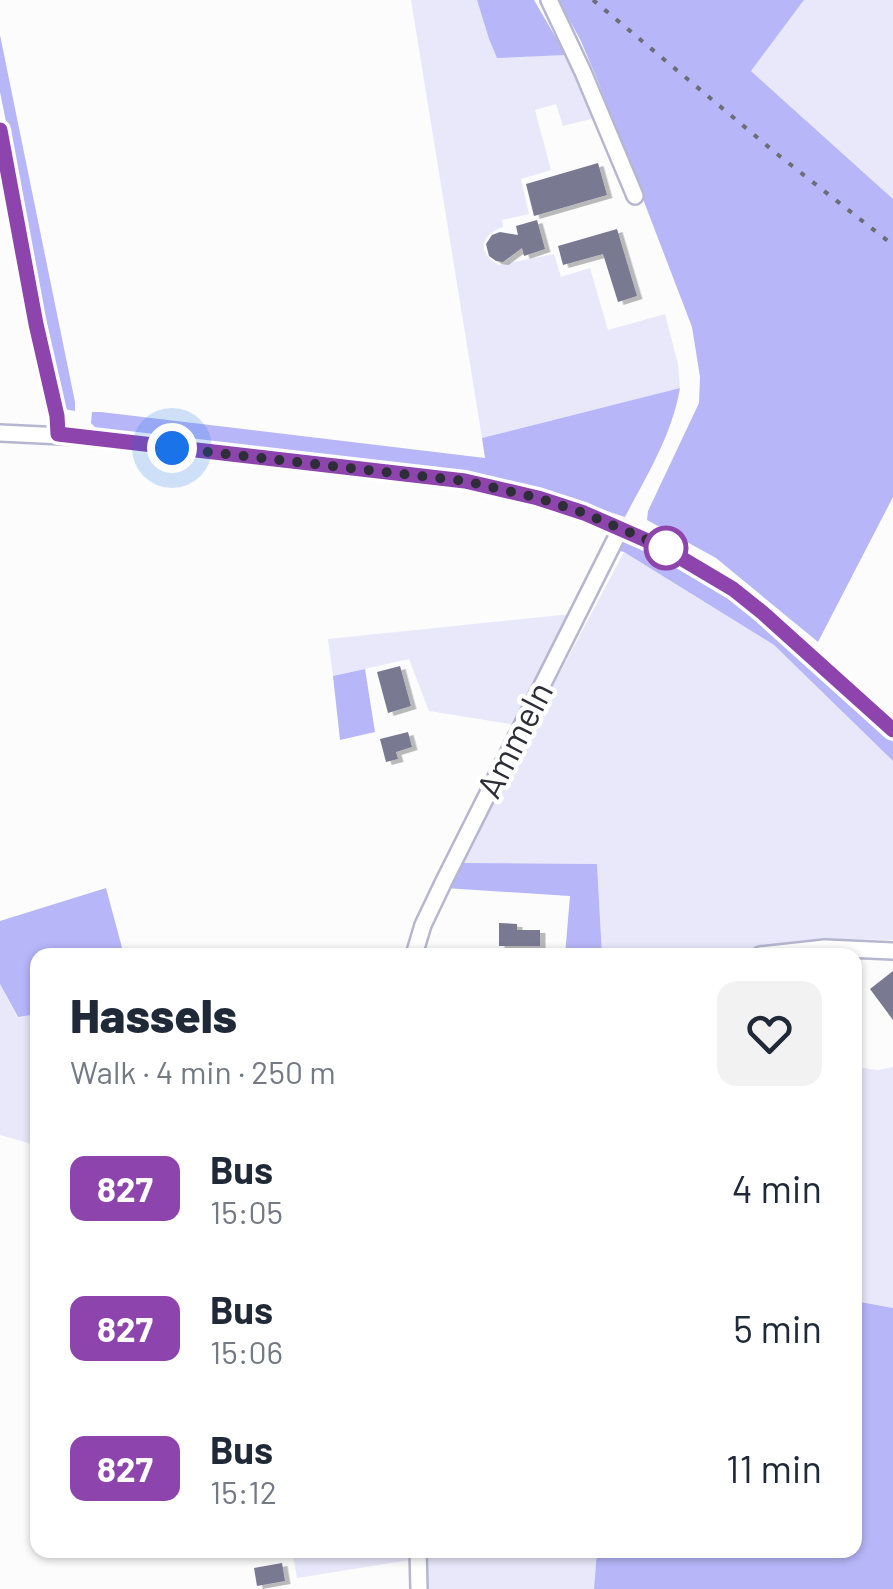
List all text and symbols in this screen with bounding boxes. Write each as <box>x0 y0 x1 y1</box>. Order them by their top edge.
your location <box>147 423 197 473</box>
unlabelled marker <box>645 527 687 569</box>
street label: Ammeln <box>466 674 560 804</box>
button: heart <box>717 981 822 1086</box>
text: Hassels <box>70 985 237 1043</box>
text: Walk · 4 min · 250 m <box>70 1052 336 1090</box>
text: Bus <box>210 1146 273 1192</box>
text: 4 min <box>732 1165 822 1211</box>
text: 827 <box>97 1167 153 1209</box>
text: 15:05 <box>210 1192 283 1230</box>
text: Bus <box>210 1286 273 1332</box>
text: 5 min <box>733 1305 822 1351</box>
text: 827 <box>97 1307 153 1349</box>
text: 15:06 <box>210 1332 283 1370</box>
text: Bus <box>210 1426 273 1472</box>
text: 11 min <box>726 1445 822 1491</box>
text: 827 <box>97 1447 153 1489</box>
text: 15:12 <box>210 1472 277 1510</box>

